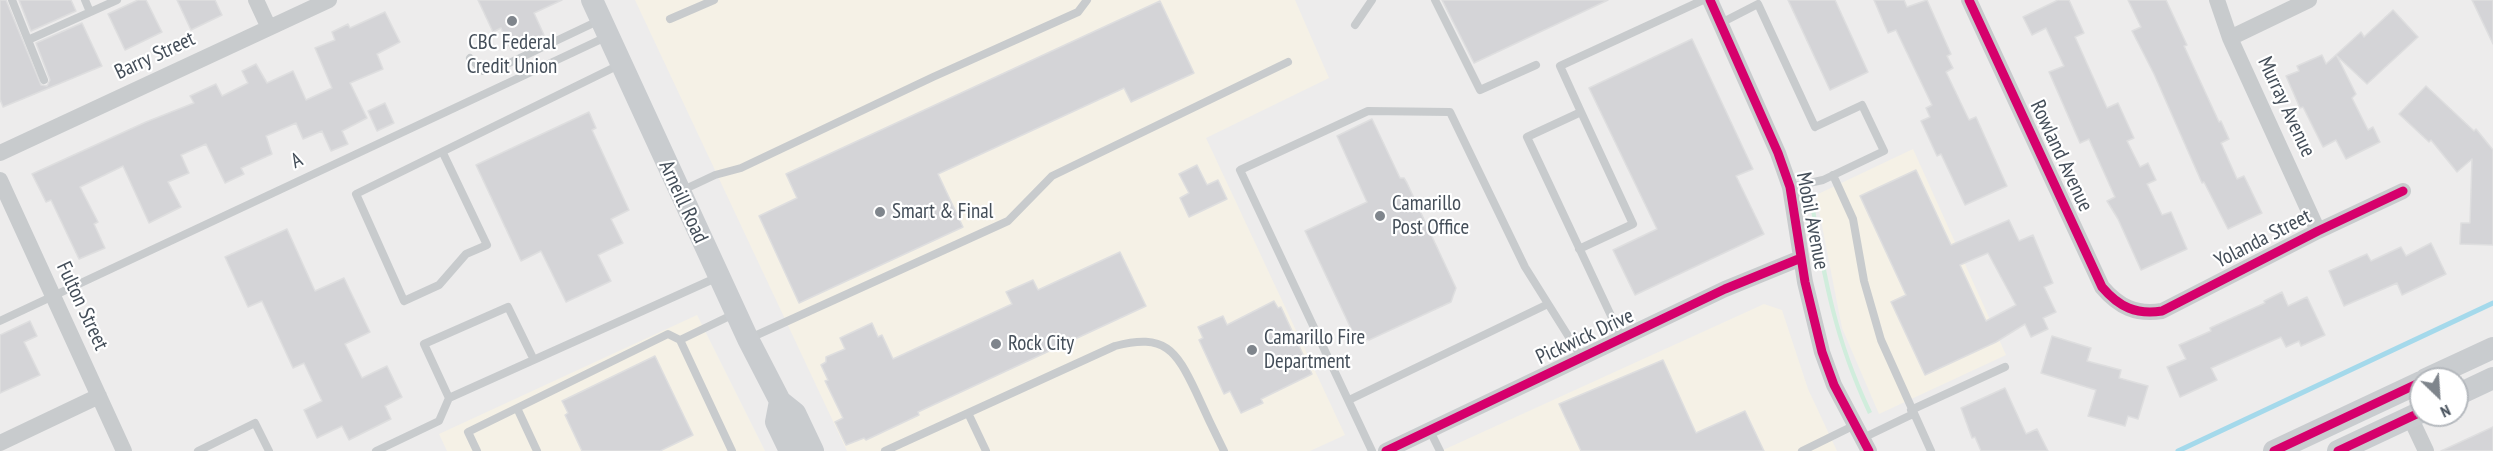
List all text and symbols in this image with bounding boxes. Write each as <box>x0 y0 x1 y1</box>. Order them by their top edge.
marker: CBC Federal Credit Union <box>505 14 519 28</box>
street label: Barry Street <box>111 26 199 86</box>
place label: CBC Federal Credit Union <box>467 30 557 80</box>
street label: Murray Avenue <box>2252 53 2320 161</box>
street label: Rowland Avenue <box>2024 96 2098 216</box>
street label: A <box>287 147 307 175</box>
street label: Arneill Road <box>653 157 713 247</box>
street label: Mobil Avenue <box>1790 170 1834 272</box>
place label: Camarillo Post Office <box>1392 191 1469 241</box>
place label: Smart & Final <box>892 199 994 225</box>
street label: Yolanda Street <box>2210 204 2316 274</box>
marker: Smart & Final <box>873 205 887 219</box>
marker: Camarillo Post Office <box>1373 209 1387 223</box>
street label: Fulton Street <box>51 258 113 354</box>
street label: Pickwick Drive <box>1532 303 1638 371</box>
place label: Camarillo Fire Department <box>1264 325 1365 375</box>
place label: Rock City <box>1008 331 1074 357</box>
marker: Rock City <box>989 337 1003 351</box>
marker: Camarillo Fire Department <box>1245 343 1259 357</box>
north arrow <box>2409 367 2469 427</box>
text: N <box>2438 401 2454 422</box>

